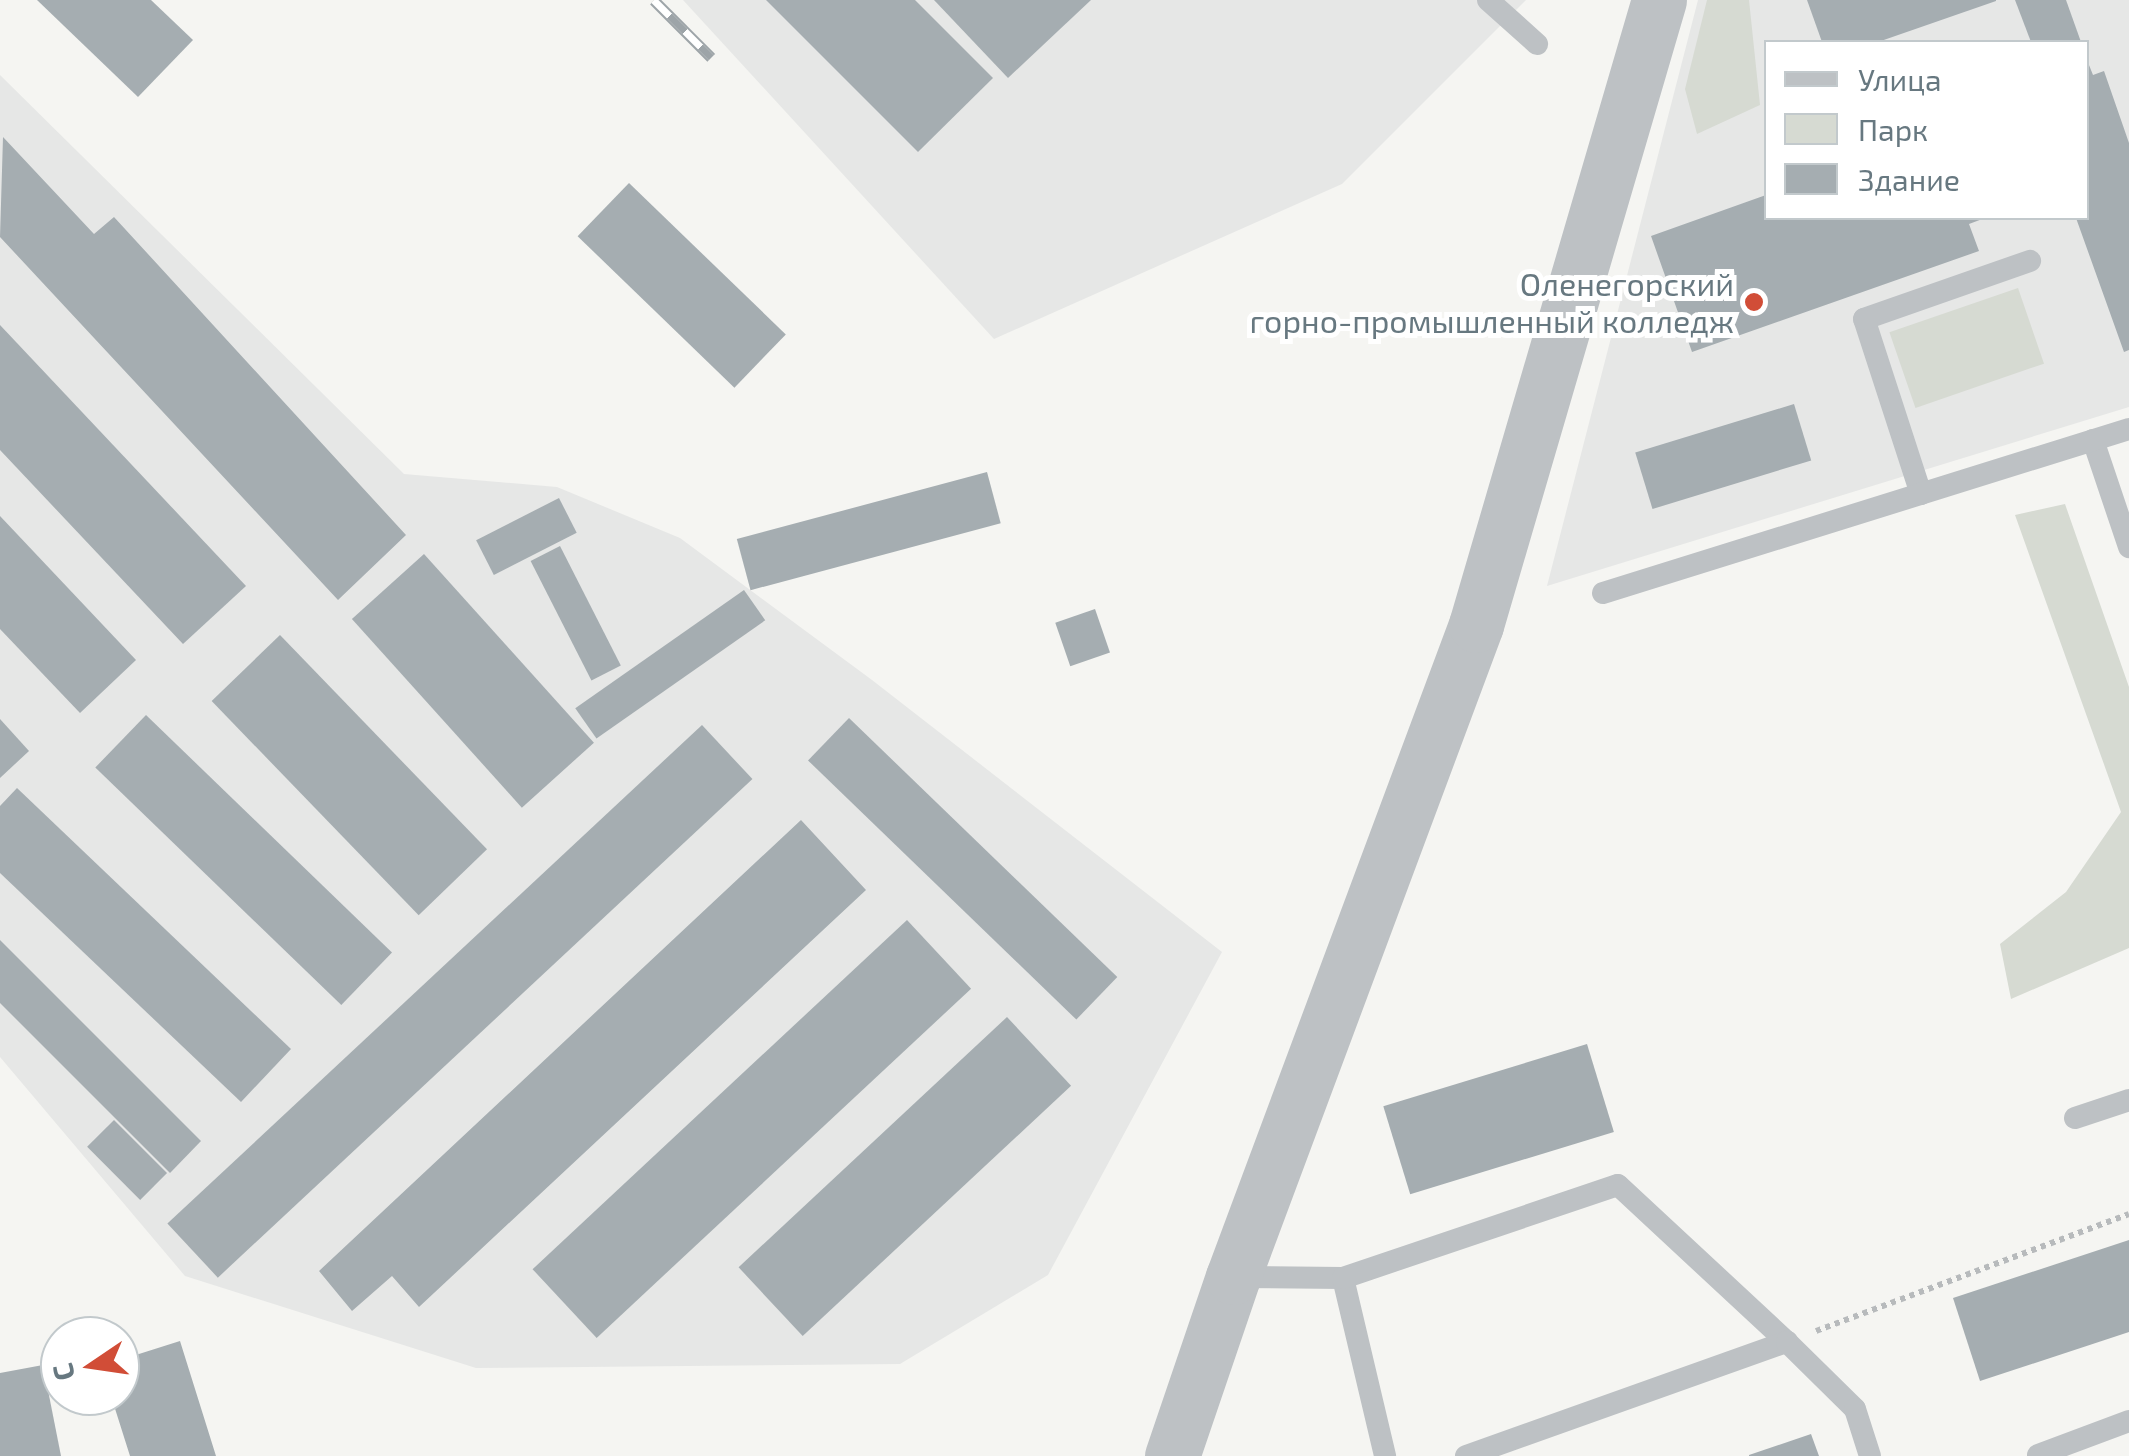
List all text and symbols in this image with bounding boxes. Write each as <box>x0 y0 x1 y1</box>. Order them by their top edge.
legend <box>1764 40 2089 220</box>
text: Улица <box>1858 61 1942 97</box>
text: Парк <box>1858 111 1928 147</box>
text: Здание <box>1858 161 1960 197</box>
place label: Оленегорский горно-промышленный колледж <box>1250 265 1734 340</box>
marker: Оленегорский горно-промышленный колледж <box>1743 291 1765 313</box>
north arrow <box>40 1316 140 1416</box>
text: С <box>44 1360 81 1384</box>

